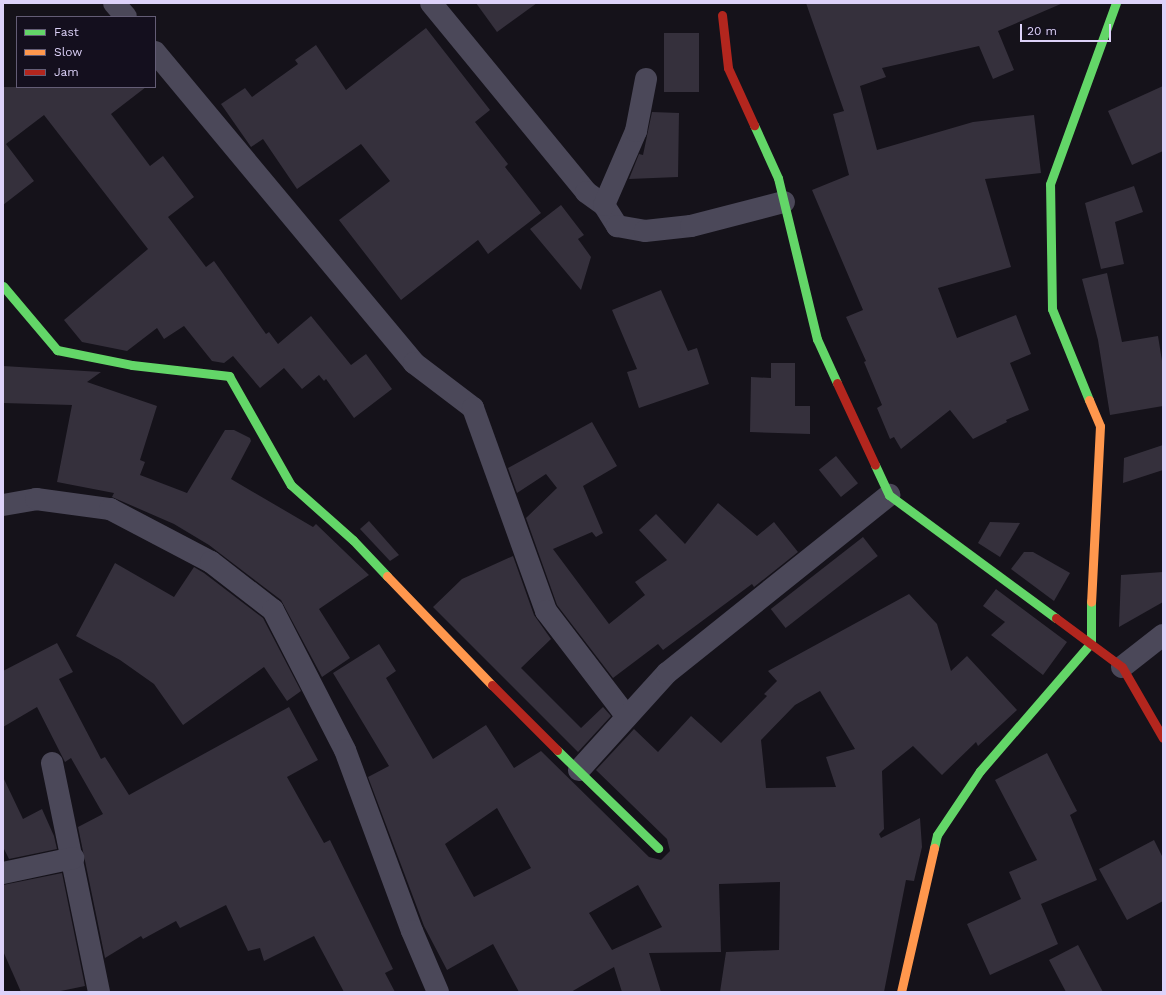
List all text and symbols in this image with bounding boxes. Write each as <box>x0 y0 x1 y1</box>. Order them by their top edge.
legend <box>16 16 156 88</box>
scale bar <box>1022 16 1113 42</box>
text: 20 m <box>1027 24 1057 38</box>
text: Fast <box>54 25 79 39</box>
text: Slow <box>54 45 82 59</box>
text: Jam <box>54 65 79 79</box>

